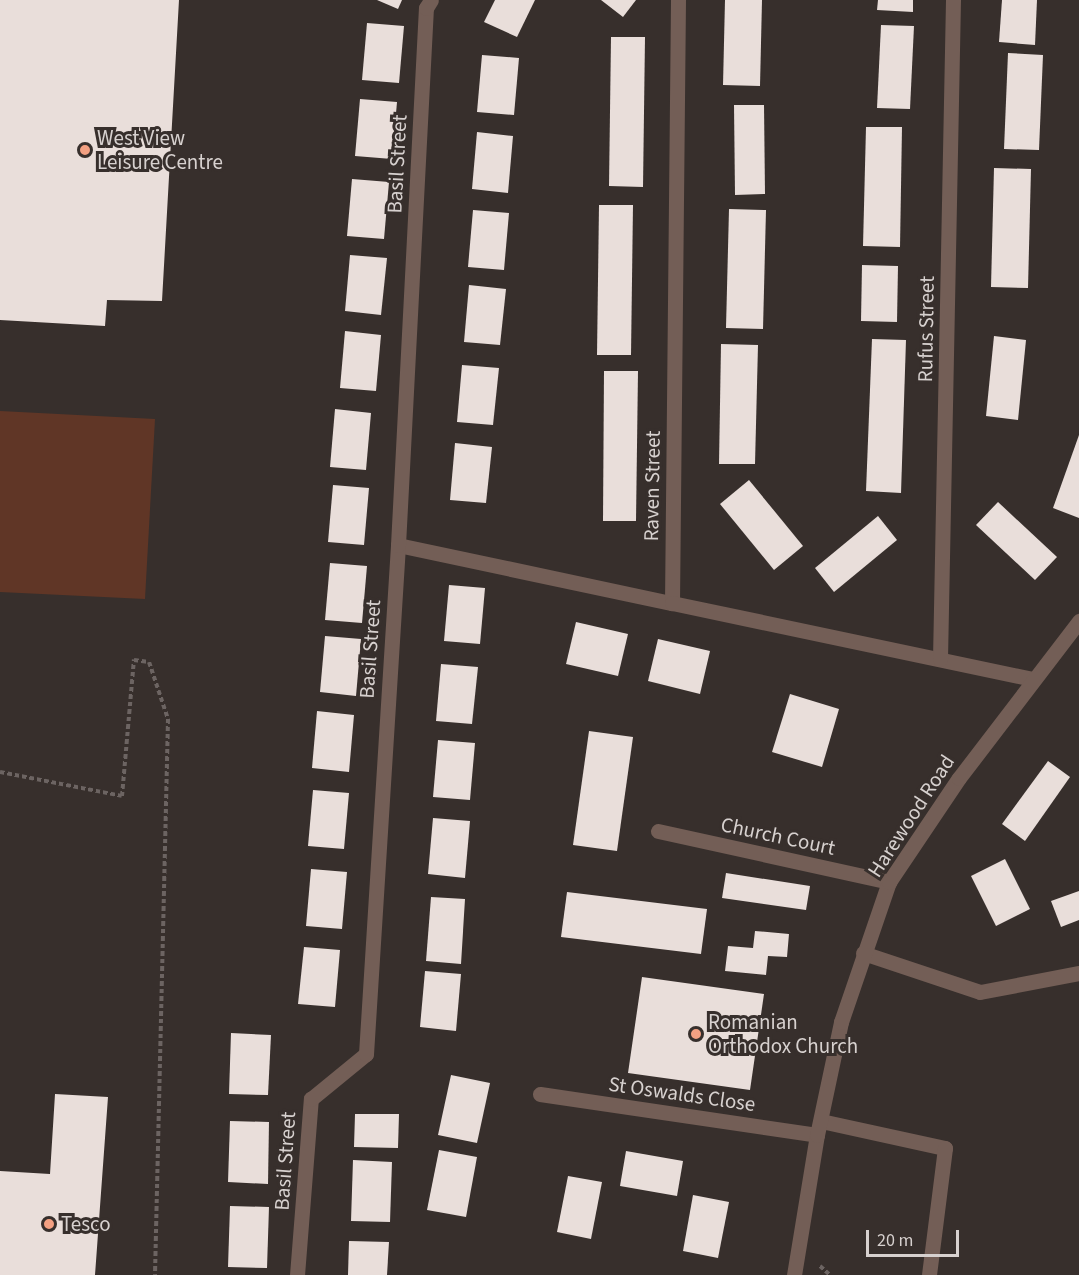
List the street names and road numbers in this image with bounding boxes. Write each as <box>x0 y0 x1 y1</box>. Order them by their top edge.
street label: Basil Street <box>382 114 412 214</box>
street label: Rufus Street <box>912 276 940 382</box>
street label: Raven Street <box>638 430 666 542</box>
street label: Basil Street <box>354 599 386 699</box>
street label: Harewood Road <box>862 750 960 882</box>
street label: Church Court <box>719 812 837 860</box>
street label: St Oswalds Close <box>607 1071 757 1117</box>
street label: Basil Street <box>269 1111 301 1211</box>

